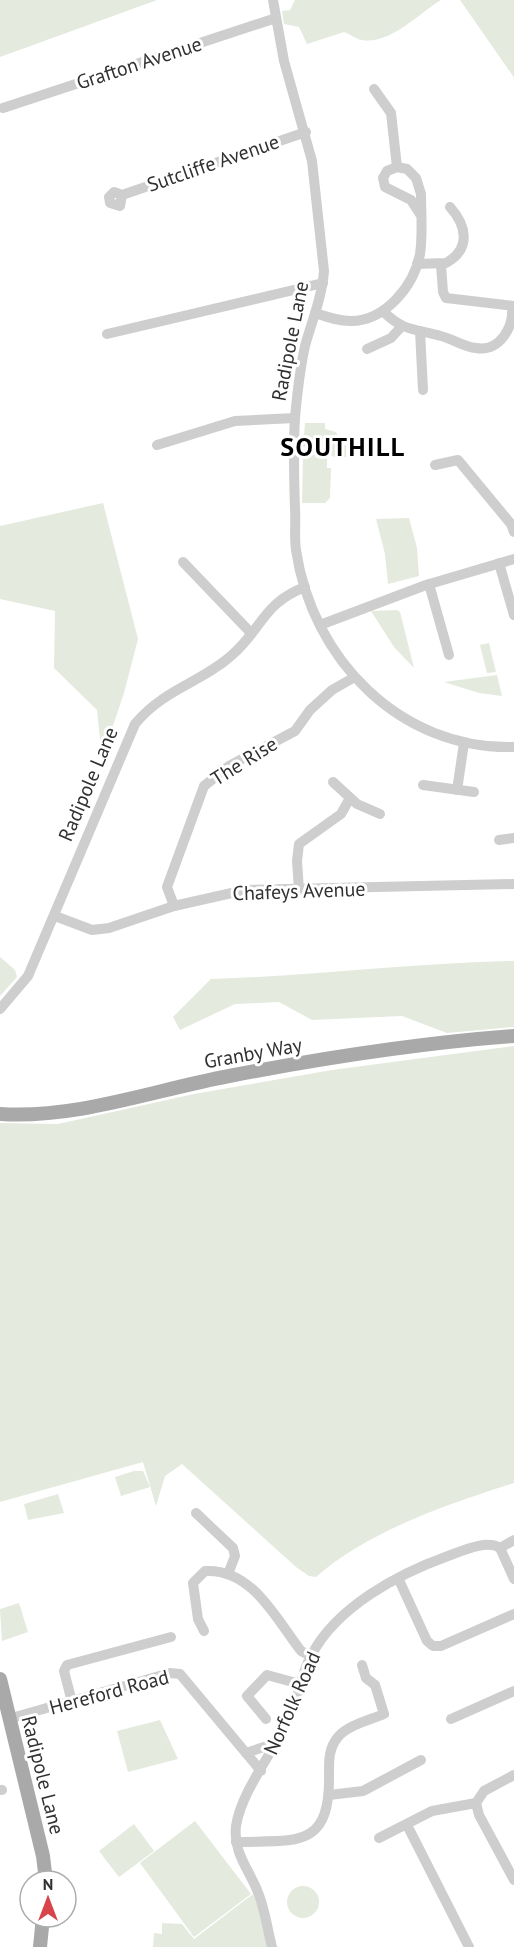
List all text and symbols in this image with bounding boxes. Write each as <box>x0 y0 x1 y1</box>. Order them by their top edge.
street label: Grafton Avenue <box>73 30 205 96</box>
street label: Sutcliffe Avenue <box>144 128 282 198</box>
street label: Radipole Lane <box>266 279 314 403</box>
district label: SOUTHILL <box>280 430 406 463</box>
street label: Radipole Lane <box>52 723 124 845</box>
street label: The Rise <box>206 731 282 791</box>
street label: Chafeys Avenue <box>232 876 366 906</box>
street label: Granby Way <box>202 1031 305 1074</box>
street label: Norfolk Road <box>258 1647 326 1759</box>
street label: Hereford Road <box>46 1664 172 1720</box>
street label: Radipole Lane <box>16 1713 70 1837</box>
north arrow <box>18 1869 78 1929</box>
text: N <box>43 1874 53 1894</box>

